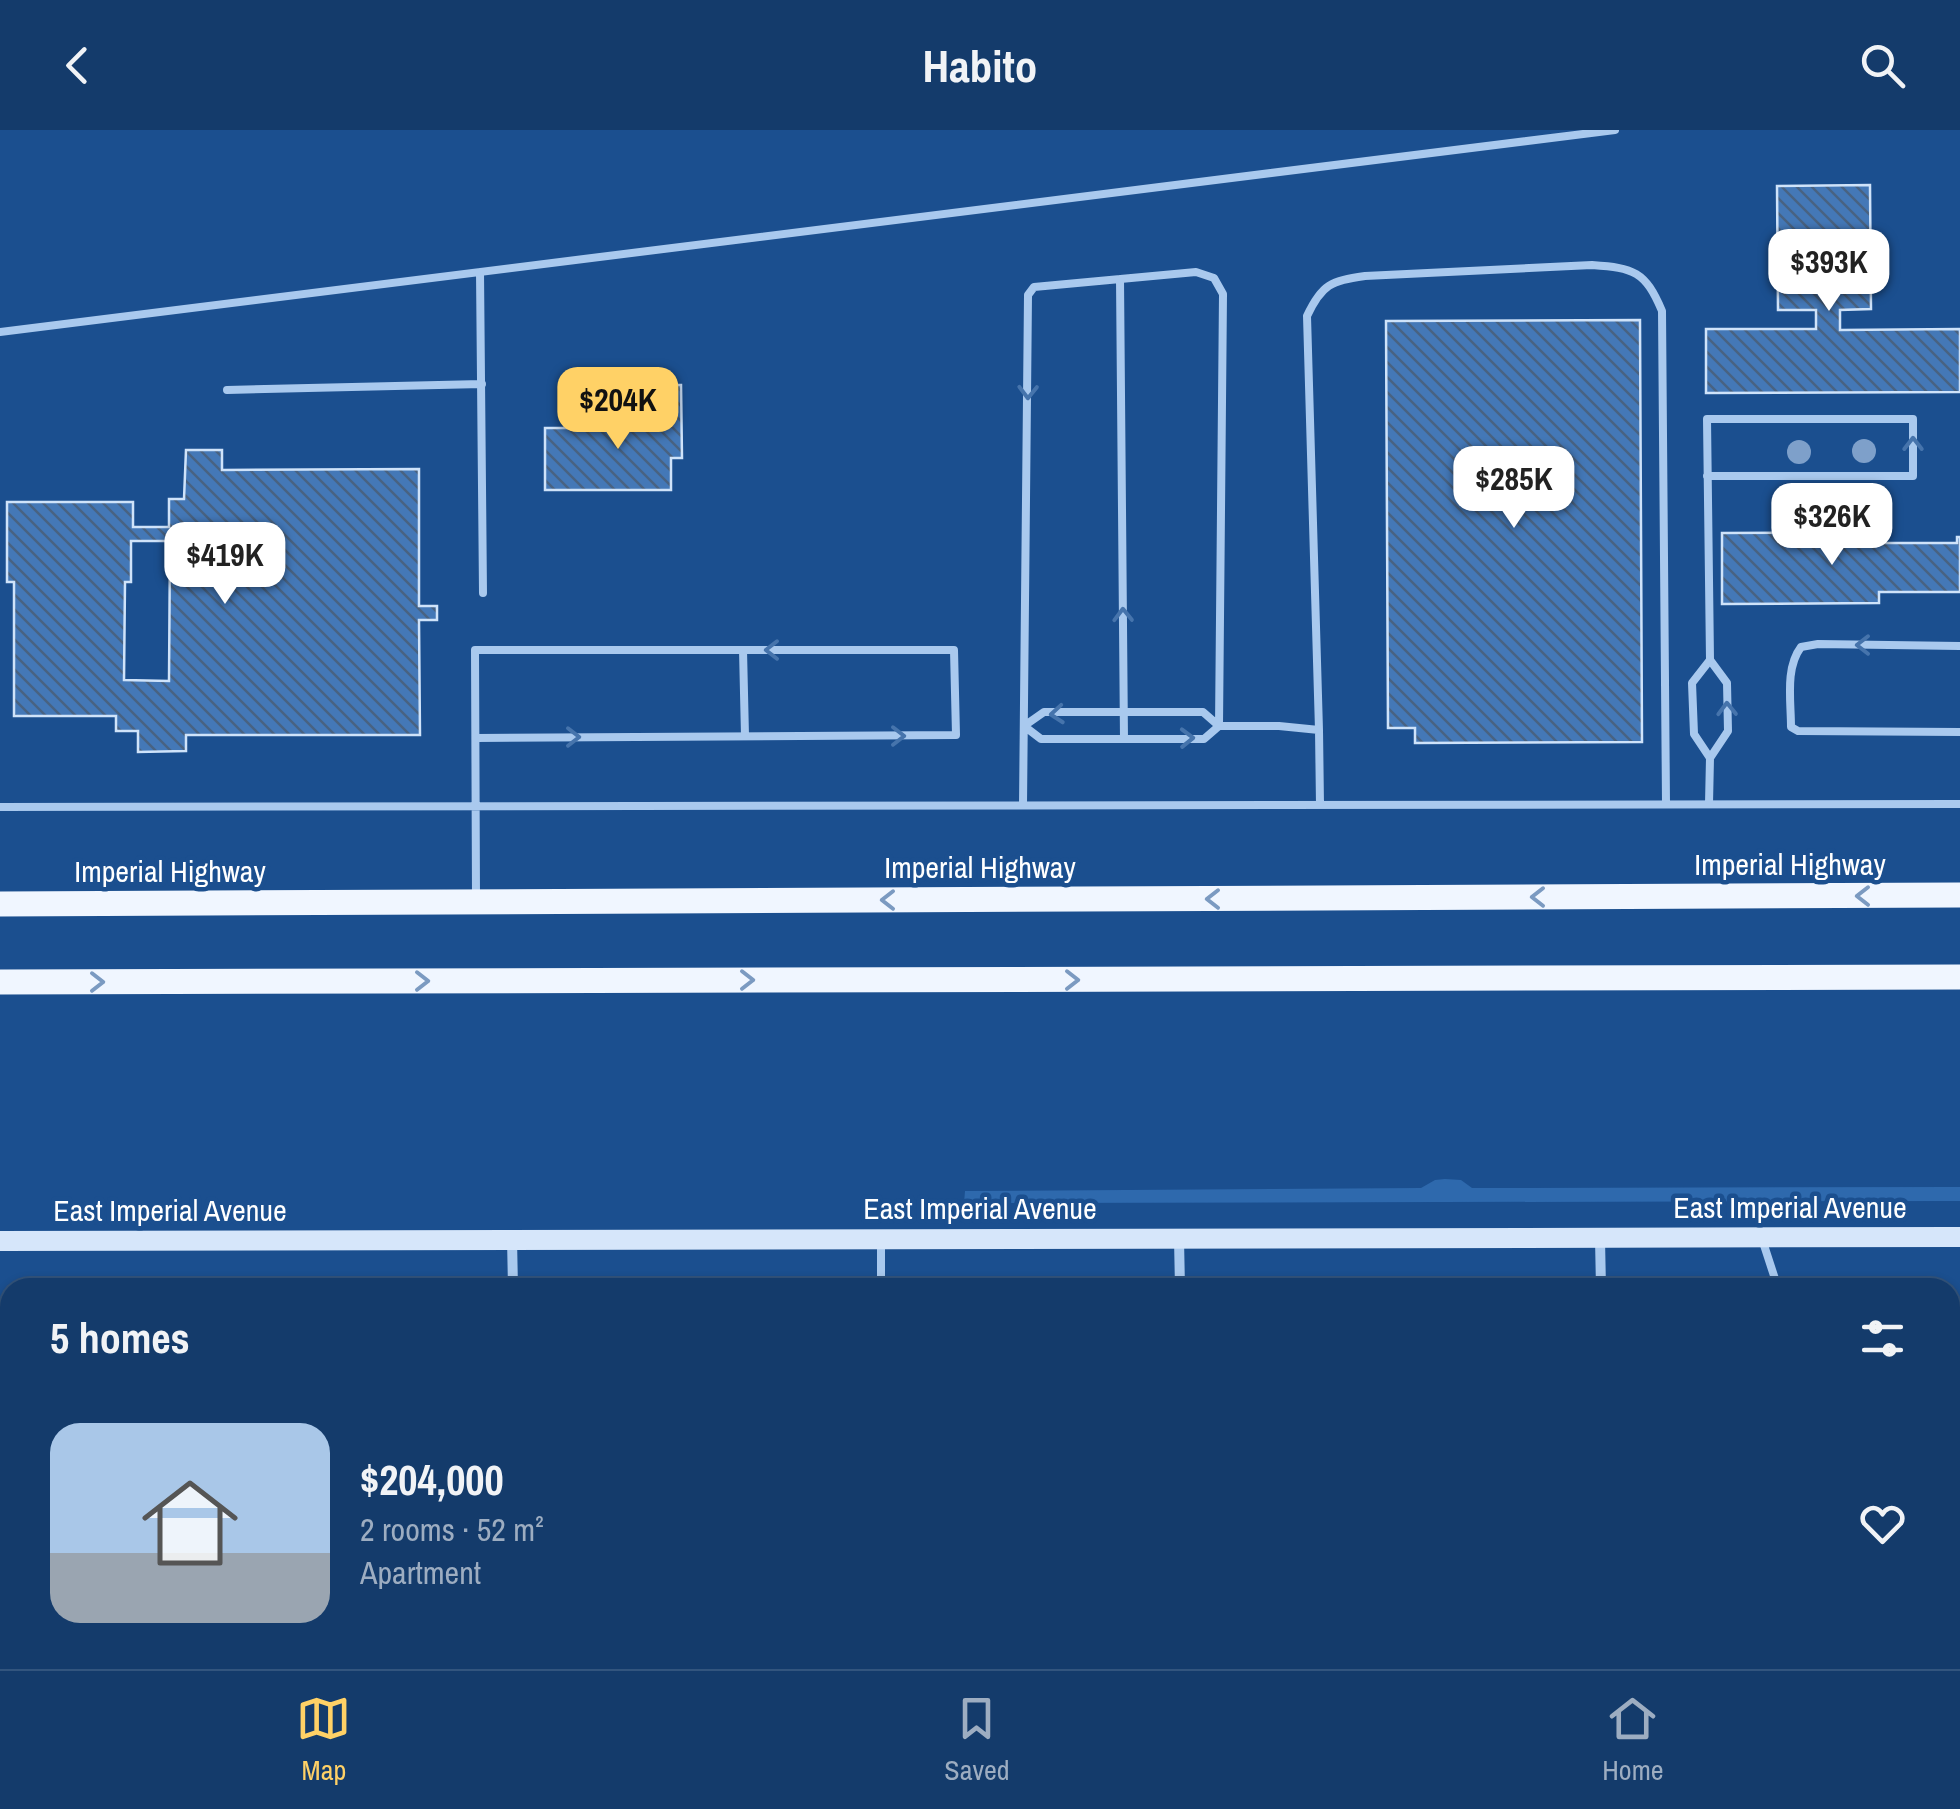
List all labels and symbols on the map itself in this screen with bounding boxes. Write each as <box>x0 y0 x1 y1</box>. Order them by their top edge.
pin: $393K <box>1759 229 1899 314</box>
pin: $204K <box>548 367 688 452</box>
one-way arrow <box>1017 385 1038 401</box>
one-way arrow <box>1902 436 1924 452</box>
pin: $285K <box>1444 446 1584 531</box>
pin: $326K <box>1762 483 1902 568</box>
pin: $419K <box>155 522 295 607</box>
one-way arrow <box>1112 606 1134 622</box>
one-way arrow <box>1854 634 1870 656</box>
one-way arrow <box>764 639 780 661</box>
one-way arrow <box>1717 700 1738 716</box>
one-way arrow <box>1049 702 1065 724</box>
one-way arrow <box>890 725 906 746</box>
one-way arrow <box>566 727 581 748</box>
one-way arrow <box>1180 728 1196 749</box>
street label: Imperial Highway <box>1694 844 1886 884</box>
street label: Imperial Highway <box>884 847 1076 887</box>
street label: Imperial Highway <box>74 851 266 891</box>
one-way arrow <box>1854 885 1870 907</box>
one-way arrow <box>1529 886 1544 908</box>
one-way arrow <box>1204 888 1220 910</box>
one-way arrow <box>879 889 894 911</box>
one-way arrow <box>740 969 756 991</box>
one-way arrow <box>1065 969 1081 990</box>
one-way arrow <box>416 970 431 992</box>
one-way arrow <box>90 971 106 993</box>
street label: East Imperial Avenue <box>1673 1187 1907 1227</box>
street label: East Imperial Avenue <box>863 1188 1097 1228</box>
street label: East Imperial Avenue <box>53 1190 287 1230</box>

